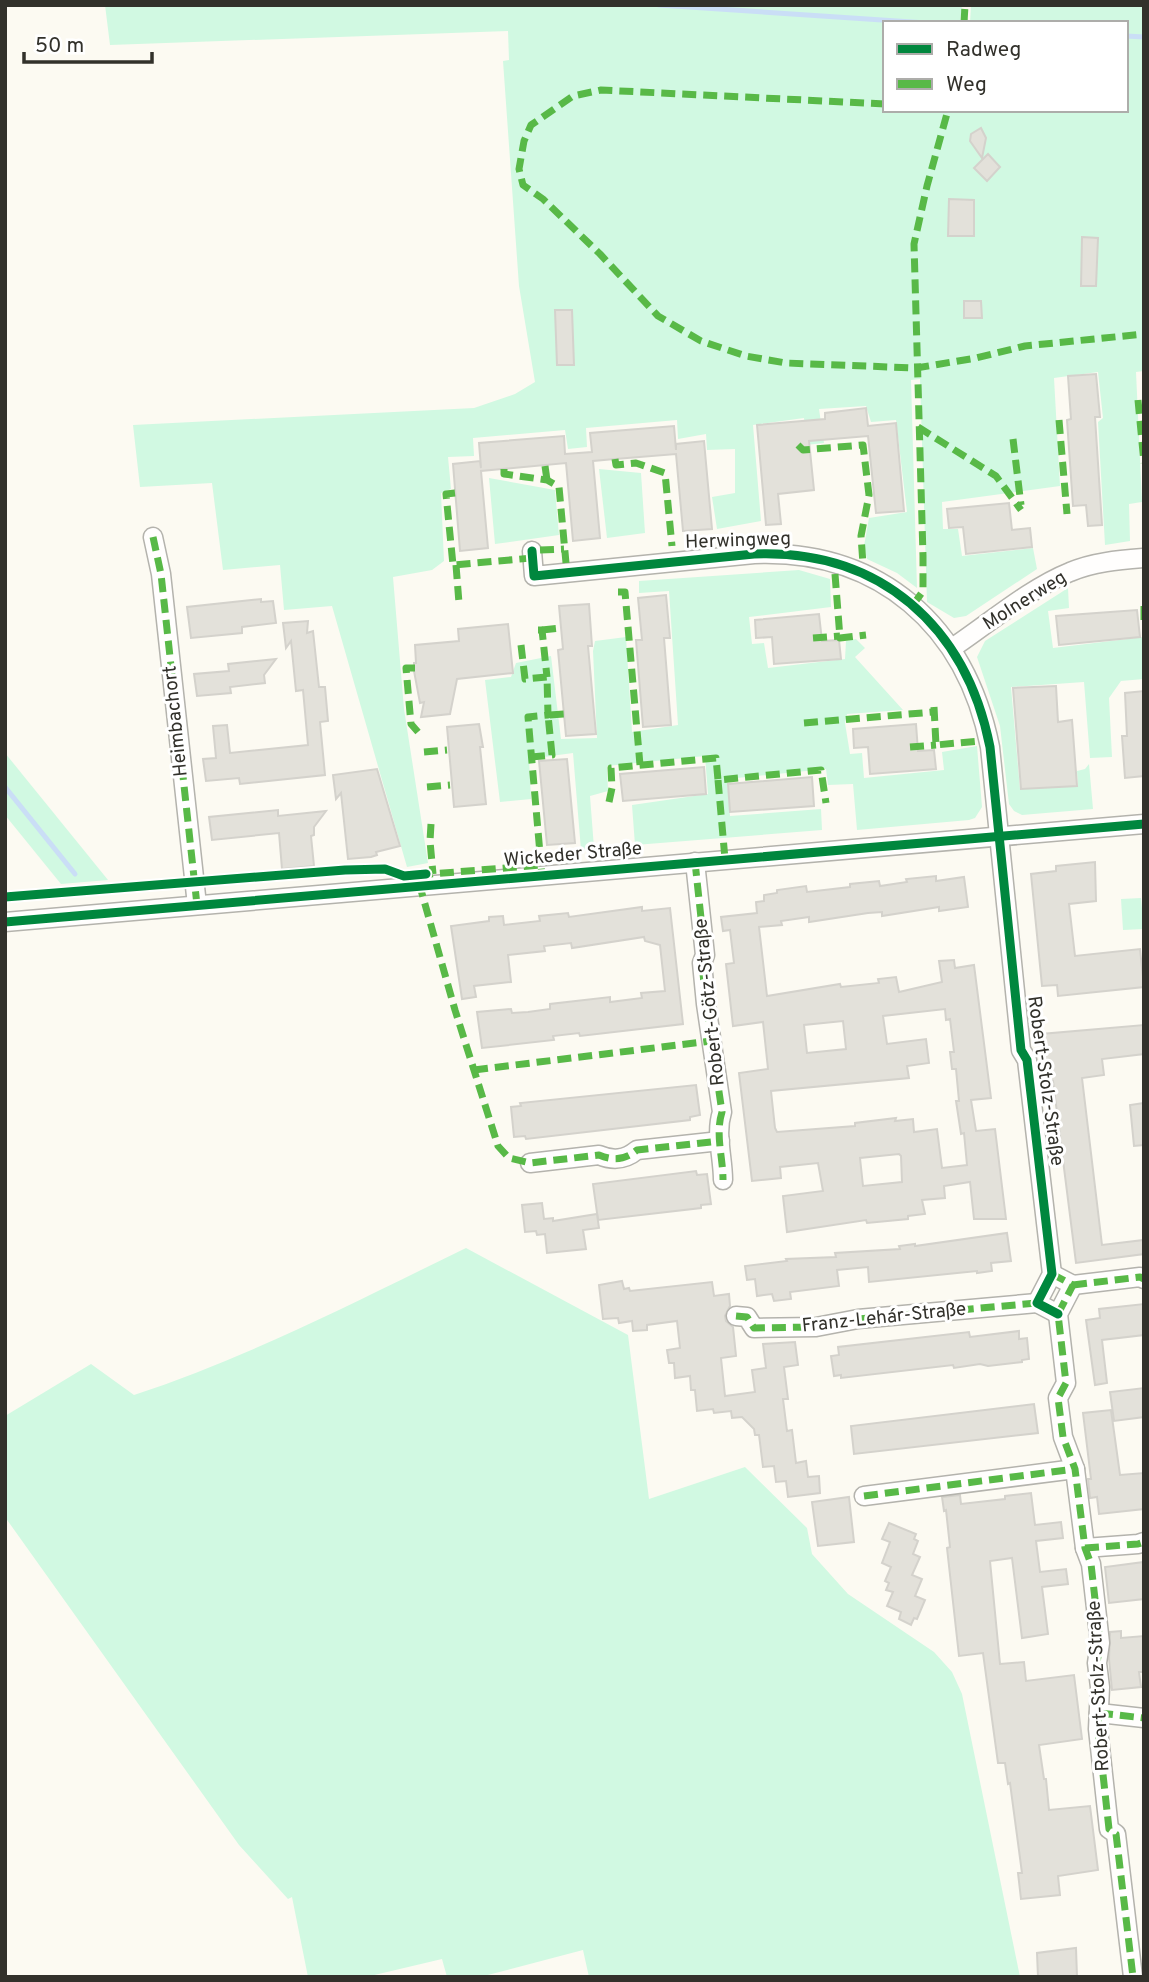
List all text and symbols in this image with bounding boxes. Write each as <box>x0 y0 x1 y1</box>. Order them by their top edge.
scale bar <box>24 21 152 65</box>
legend <box>883 21 1128 112</box>
text: 50 m <box>35 33 84 60</box>
text: Radweg <box>946 37 1021 64</box>
text: Weg <box>946 72 987 99</box>
street label: Herwingweg <box>685 527 791 555</box>
street label: Molnerweg <box>979 566 1071 636</box>
street label: Heimbachort <box>158 664 194 778</box>
street label: Wickeder Straße <box>503 837 643 873</box>
street label: Robert-Götz-Straße <box>689 917 731 1087</box>
street label: Robert-Stolz-Straße <box>1021 994 1069 1168</box>
street label: Franz-Lehár-Straße <box>801 1297 967 1339</box>
street label: Robert-Stolz-Straße <box>1083 1600 1115 1772</box>

